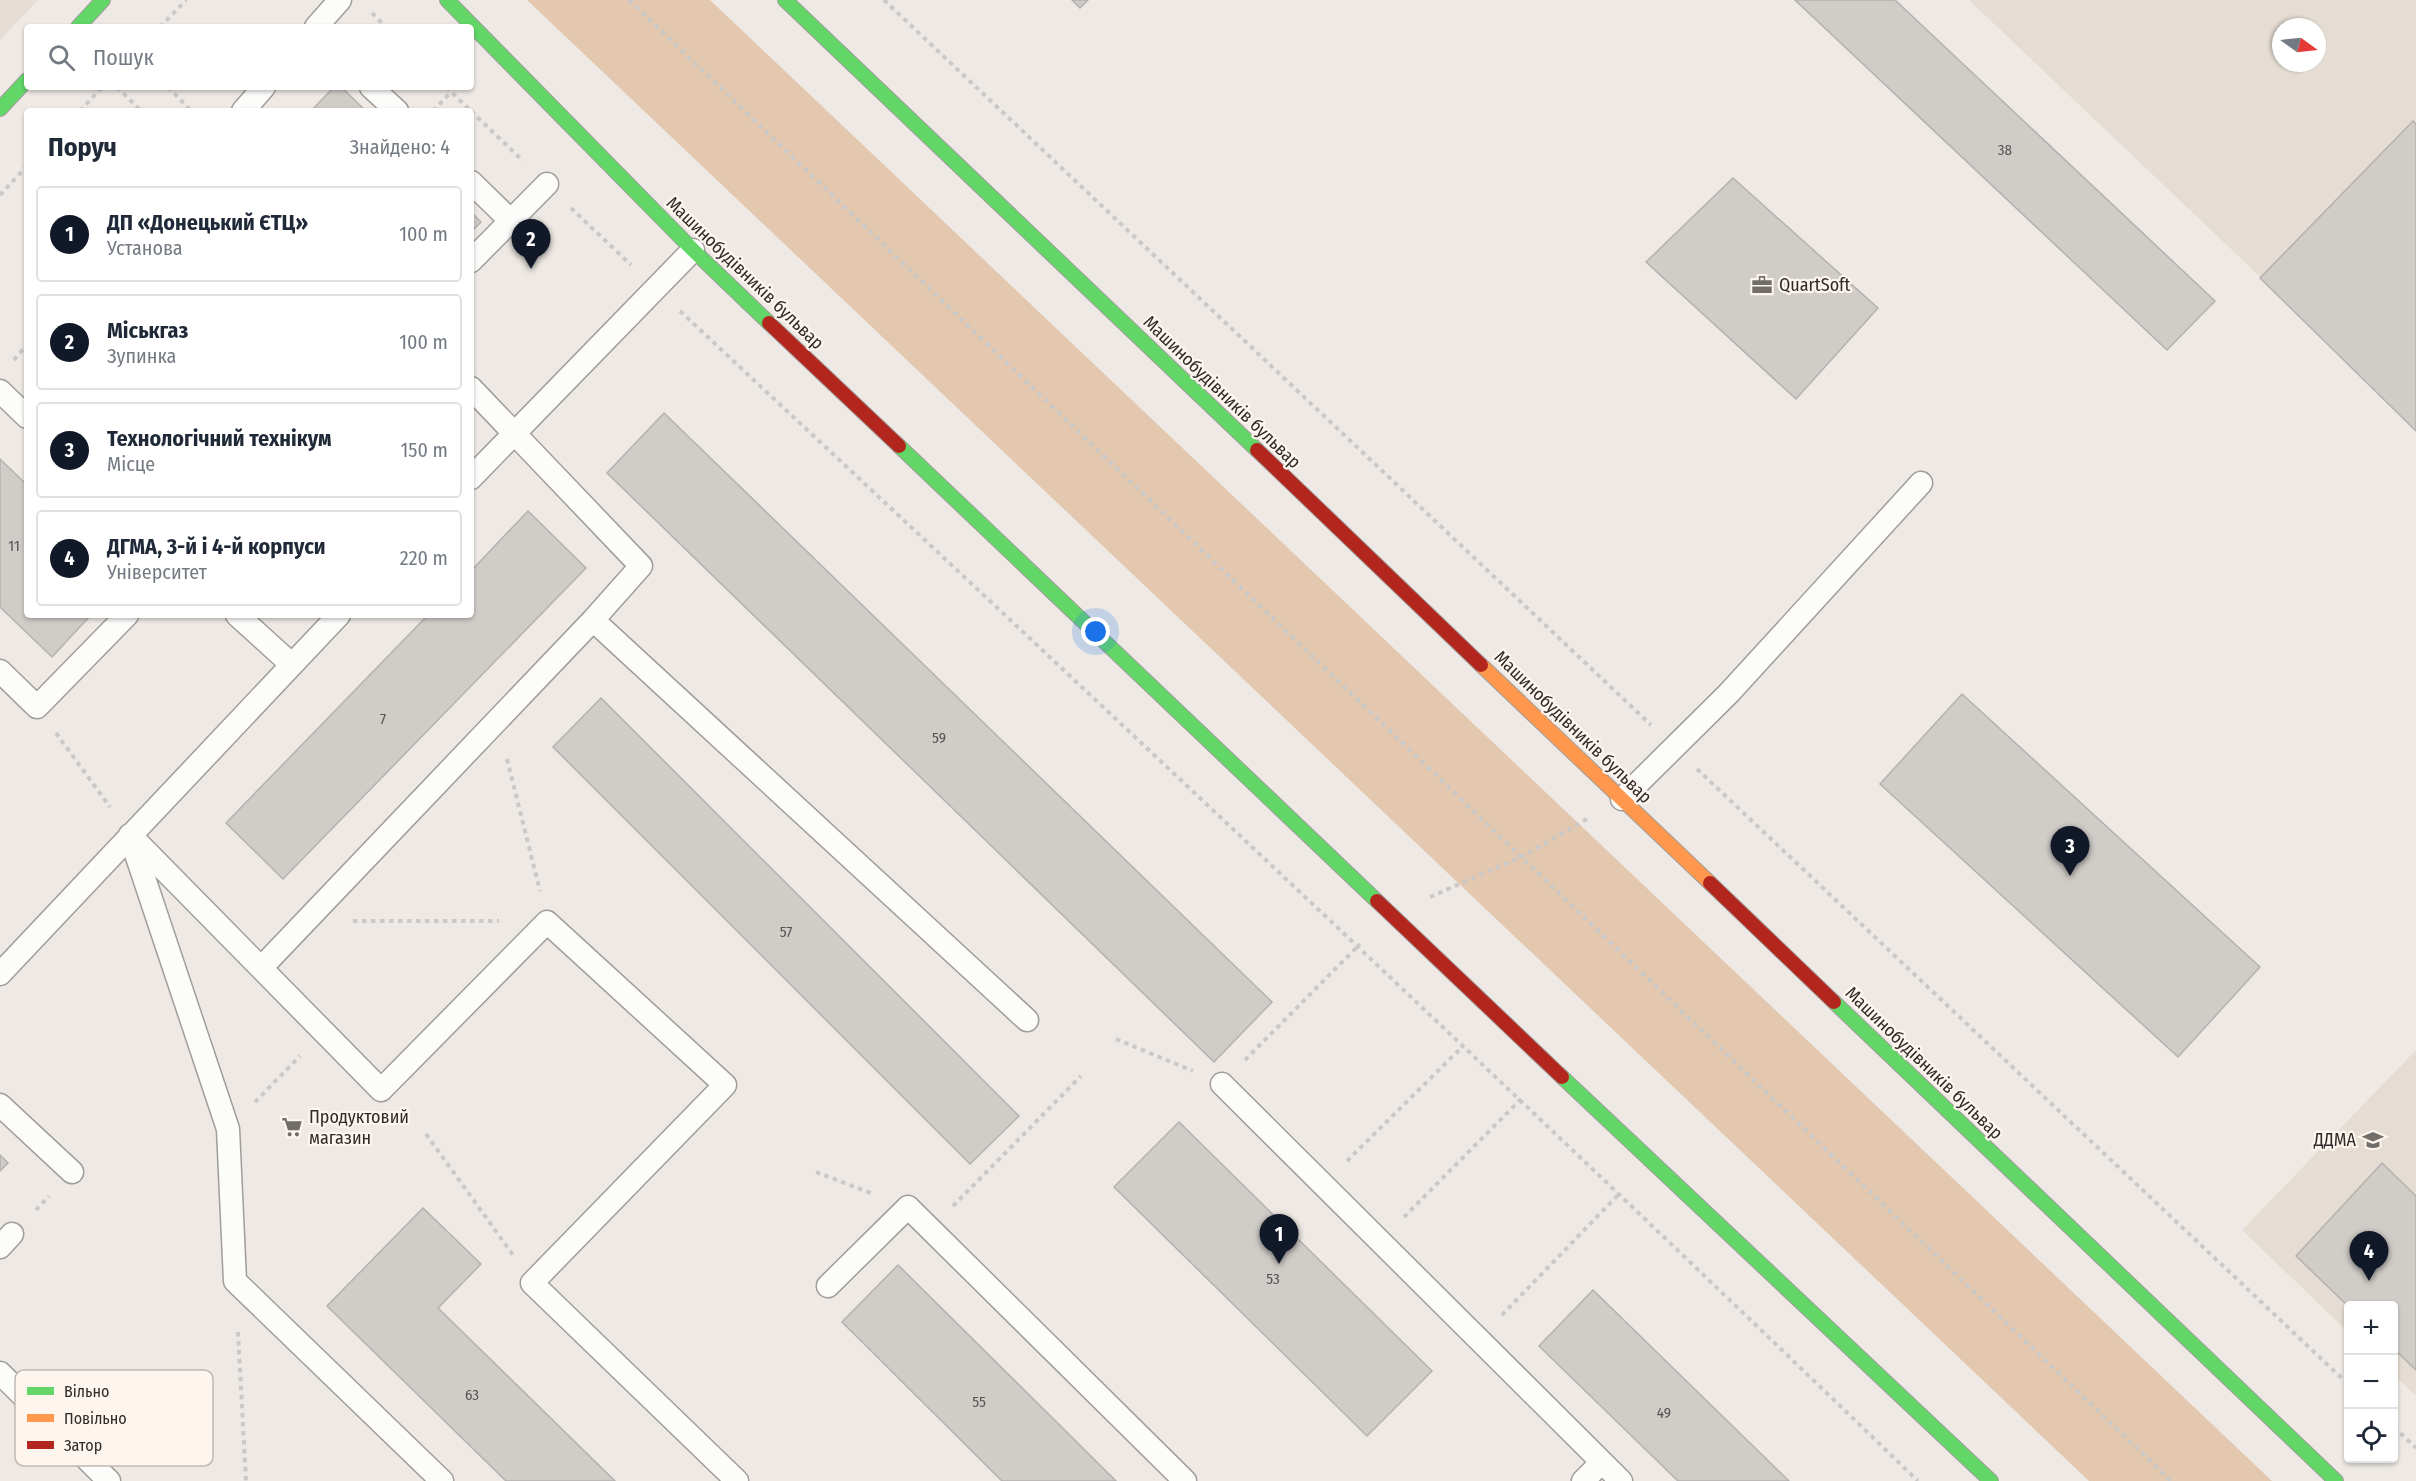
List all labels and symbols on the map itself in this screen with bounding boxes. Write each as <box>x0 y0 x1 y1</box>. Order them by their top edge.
north arrow <box>2272 18 2326 72</box>
house number: 38 <box>1998 141 2012 159</box>
street label: Машинобудівників бульвар <box>662 192 828 354</box>
pin: 2 <box>512 220 550 269</box>
office icon: QuartSoft <box>1750 273 1774 297</box>
place label: QuartSoft <box>1779 274 1851 296</box>
street label: Машинобудівників бульвар <box>1139 311 1305 473</box>
house number: 11 <box>8 537 20 555</box>
your location <box>1081 617 1110 646</box>
street label: Машинобудівників бульвар <box>1490 646 1656 808</box>
house number: 7 <box>380 710 386 728</box>
house number: 59 <box>932 729 946 747</box>
pin: 3 <box>2050 826 2090 876</box>
house number: 57 <box>780 923 792 941</box>
street label: Машинобудівників бульвар <box>1841 982 2007 1144</box>
place label: Продуктовий магазин <box>309 1106 409 1149</box>
supermarket icon: Продуктовий магазин <box>280 1115 304 1139</box>
school or university icon: ДДМА <box>2361 1128 2385 1152</box>
place label: ДДМА <box>2313 1129 2357 1151</box>
pin: 1 <box>1260 1214 1298 1264</box>
pin: 4 <box>2350 1232 2388 1281</box>
house number: 53 <box>1266 1270 1280 1288</box>
legend <box>15 1370 213 1466</box>
text: Вільно <box>64 1382 109 1401</box>
house number: 63 <box>465 1386 479 1404</box>
house number: 55 <box>972 1393 986 1411</box>
house number: 49 <box>1657 1404 1671 1422</box>
text: Повільно <box>64 1409 127 1428</box>
text: Затор <box>64 1436 102 1455</box>

